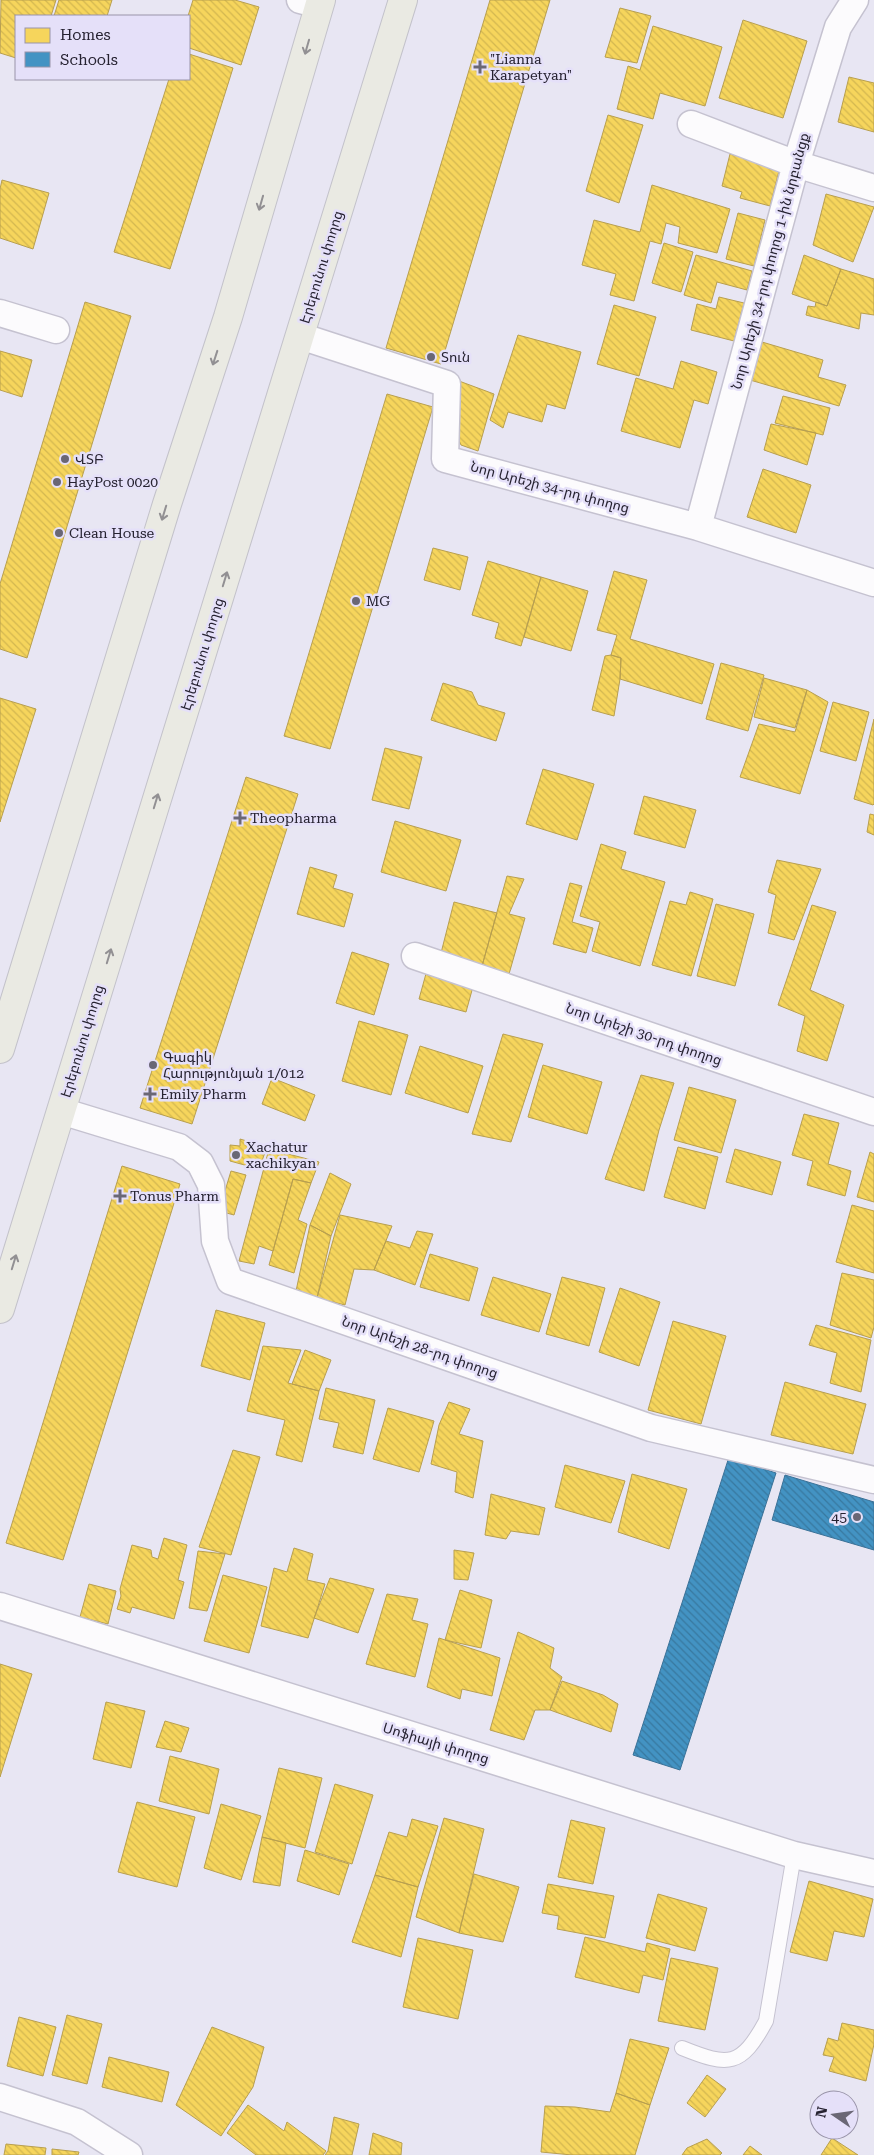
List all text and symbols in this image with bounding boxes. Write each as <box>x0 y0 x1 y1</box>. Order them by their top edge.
legend <box>15 15 190 80</box>
text: Homes <box>60 26 111 44</box>
one-way arrow <box>301 38 311 54</box>
text: Schools <box>60 51 118 69</box>
place label: "Lianna Karapetyan" <box>490 51 572 83</box>
marker: "Lianna Karapetyan" <box>474 61 486 73</box>
street label: Նոր Արեշի 34-րդ փողոց 1-ին նրբանցք <box>728 131 812 391</box>
one-way arrow <box>256 194 266 210</box>
street label: Էրեբունու փողոց <box>296 209 346 325</box>
place label: Տուն <box>441 349 470 365</box>
one-way arrow <box>209 350 219 366</box>
marker: Տուն <box>425 351 437 363</box>
place label: ՎՏԲ <box>75 451 104 467</box>
marker: ՎՏԲ <box>59 453 71 465</box>
street label: Նոր Արեշի 34-րդ փողոց <box>469 458 631 516</box>
place label: HayPost 0020 <box>67 474 158 490</box>
marker: HayPost 0020 <box>51 476 63 488</box>
one-way arrow <box>158 504 168 520</box>
place label: Clean House <box>69 525 155 541</box>
marker: Clean House <box>53 527 65 539</box>
one-way arrow <box>220 571 230 587</box>
place label: MG <box>366 593 390 609</box>
marker: MG <box>350 595 362 607</box>
street label: Էրեբունու փողոց <box>177 596 227 712</box>
one-way arrow <box>152 793 162 809</box>
place label: Theopharma <box>250 810 337 826</box>
marker: Theopharma <box>234 812 246 824</box>
one-way arrow <box>104 948 114 964</box>
street label: Էրեբունու փողոց <box>57 983 107 1099</box>
street label: Նոր Արեշի 30-րդ փողոց <box>564 1000 724 1068</box>
place label: Գագիկ Հարությունյան 1/012 <box>163 1049 304 1081</box>
marker: Գագիկ Հարությունյան 1/012 <box>147 1059 159 1071</box>
place label: Emily Pharm <box>160 1086 247 1102</box>
marker: Emily Pharm <box>144 1088 156 1100</box>
place label: Xachatur xachikyan <box>246 1139 316 1171</box>
marker: Xachatur xachikyan <box>230 1149 242 1161</box>
place label: Tonus Pharm <box>130 1188 219 1204</box>
marker: Tonus Pharm <box>114 1190 126 1202</box>
one-way arrow <box>10 1254 20 1270</box>
street label: Նոր Արեշի 28-րդ փողոց <box>340 1313 500 1381</box>
place label: 45 <box>831 1509 847 1525</box>
marker: 45 <box>851 1511 863 1523</box>
street label: Սոֆիայի փողոց <box>381 1719 491 1767</box>
north arrow <box>809 2090 859 2140</box>
text: N <box>812 2105 830 2119</box>

